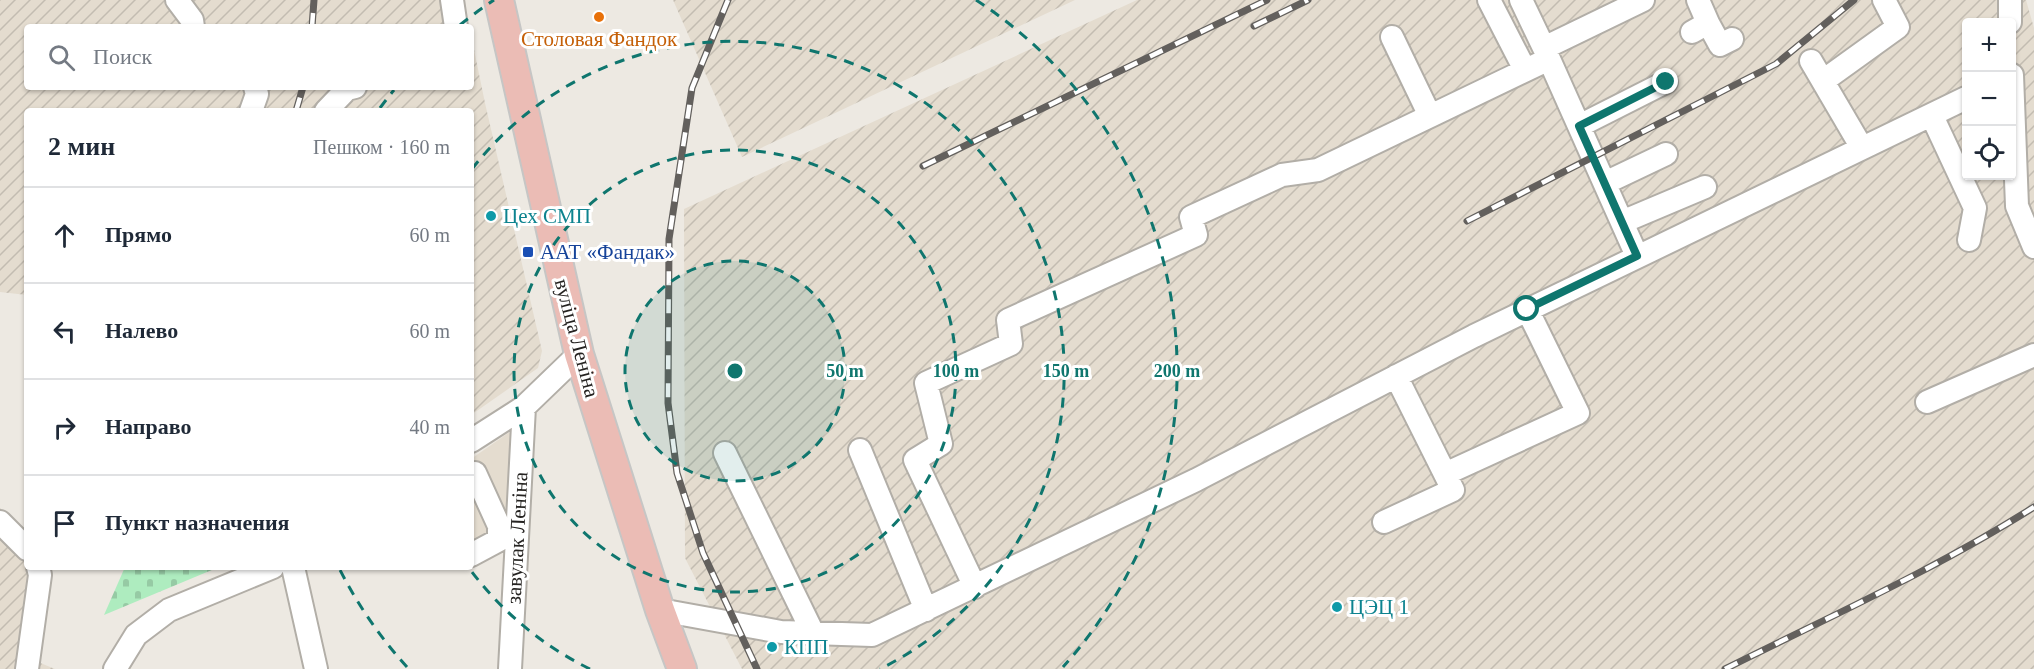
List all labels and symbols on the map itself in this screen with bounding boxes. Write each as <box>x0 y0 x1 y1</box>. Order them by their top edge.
marker: Столовая Фандок <box>592 10 606 24</box>
place label: Столовая Фандок <box>521 27 678 51</box>
route end <box>1652 68 1678 94</box>
place label: Цех СМП <box>503 204 591 228</box>
marker: Цех СМП <box>484 209 498 223</box>
place label: ААТ «Фандак» <box>540 240 675 264</box>
marker: ААТ «Фандак» <box>521 245 535 259</box>
street label: вуліца Леніна <box>550 276 605 401</box>
route start <box>1513 295 1539 321</box>
centre of rings <box>725 361 745 381</box>
text: 50 m <box>826 361 864 381</box>
text: 100 m <box>933 361 979 381</box>
text: 150 m <box>1043 361 1089 381</box>
text: 200 m <box>1154 361 1200 381</box>
street label: завулак Леніна <box>502 470 532 605</box>
place label: ЦЭЦ 1 <box>1349 595 1409 619</box>
marker: ЦЭЦ 1 <box>1330 600 1344 614</box>
place label: КПП <box>784 635 828 659</box>
marker: КПП <box>765 640 779 654</box>

